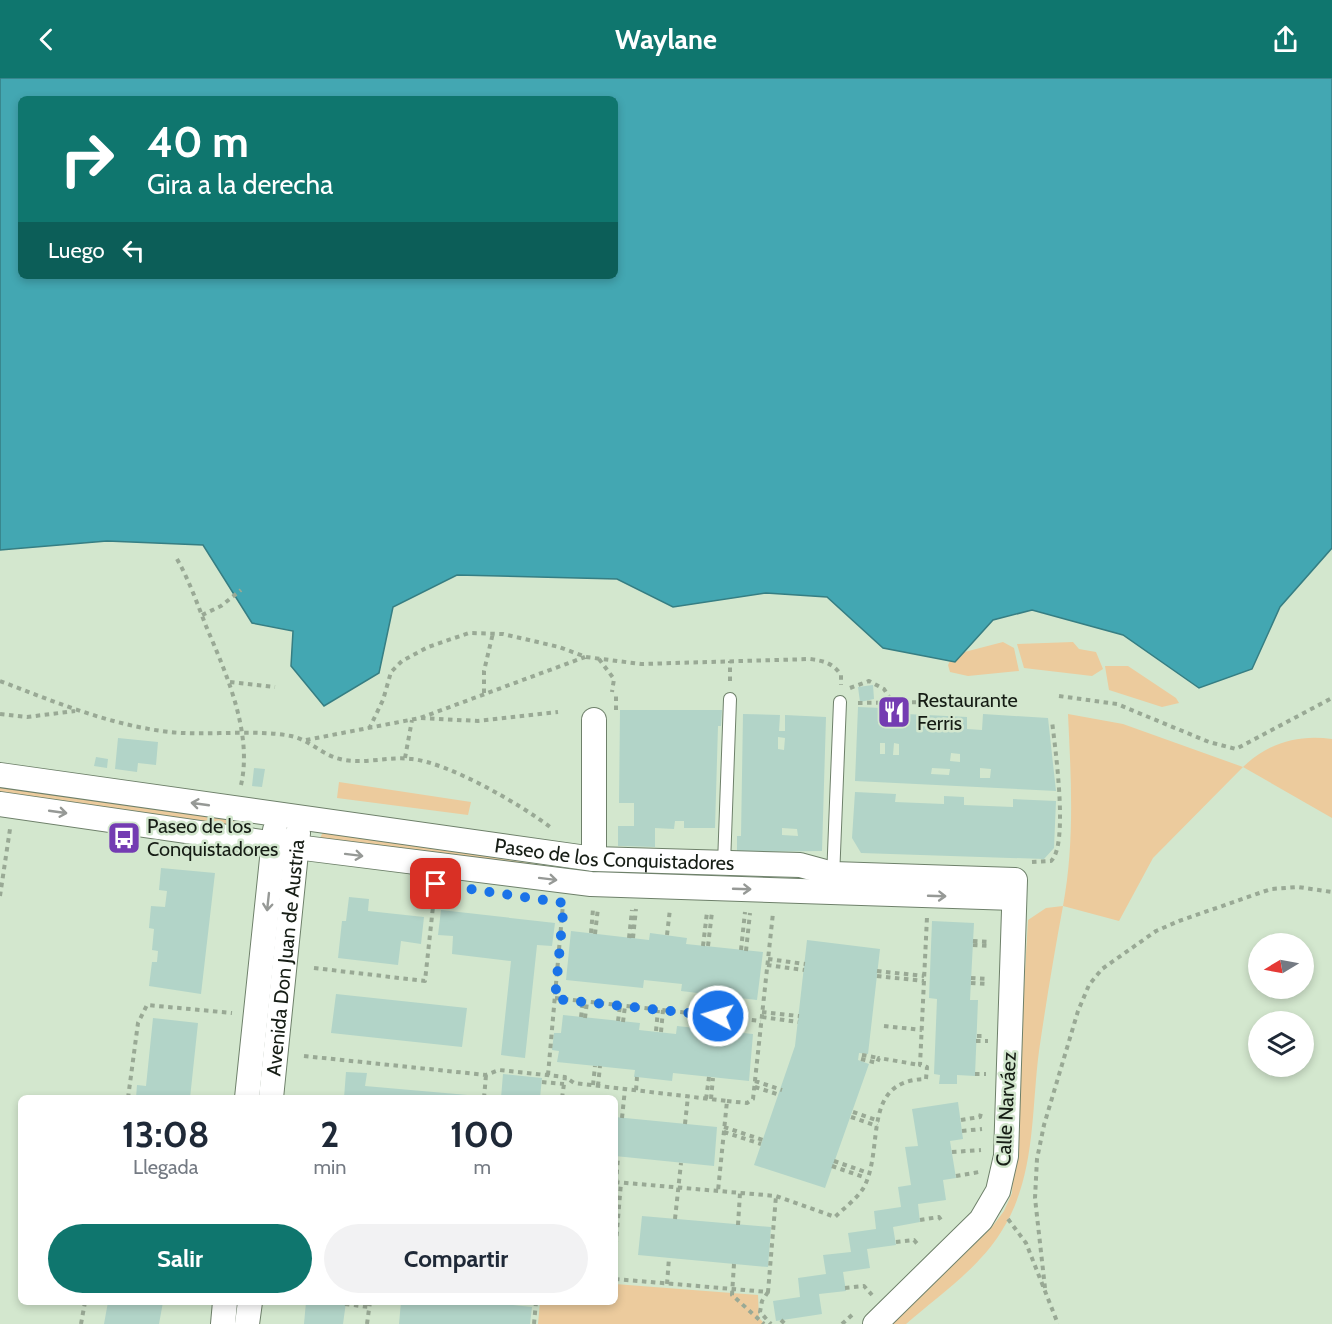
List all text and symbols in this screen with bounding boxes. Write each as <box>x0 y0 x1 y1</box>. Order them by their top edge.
icon: back <box>30 23 63 56</box>
text: Waylane <box>615 23 717 56</box>
icon: share <box>1269 23 1302 56</box>
text: 40 m <box>147 116 249 168</box>
icon: right <box>48 120 126 198</box>
text: Gira a la derecha <box>147 168 333 201</box>
icon: left <box>117 234 150 267</box>
text: Luego <box>48 237 105 264</box>
place label: Restaurante Ferris <box>917 688 1018 735</box>
restaurant icon: Restaurante Ferris <box>876 694 912 730</box>
one-way arrow <box>190 799 210 810</box>
one-way arrow <box>47 807 67 818</box>
place label: Paseo de los Conquistadores <box>147 814 278 861</box>
bus stop icon: Paseo de los Conquistadores <box>106 820 142 856</box>
street label: Paseo de los Conquistadores <box>493 833 735 875</box>
street label: Avenida Don Juan de Austria <box>261 838 309 1077</box>
one-way arrow <box>344 849 364 860</box>
pin <box>410 858 461 909</box>
icon: arrive <box>419 867 452 900</box>
one-way arrow <box>537 874 557 885</box>
one-way arrow <box>732 883 752 895</box>
one-way arrow <box>927 890 947 901</box>
one-way arrow <box>262 892 273 912</box>
north arrow <box>1248 933 1314 999</box>
map controls <box>1248 933 1314 1077</box>
position arrow <box>686 984 750 1048</box>
button: layers <box>1248 1011 1314 1077</box>
street label: Calle Narváez <box>991 1051 1021 1167</box>
text: 13:08 <box>122 1112 210 1156</box>
text: 2 <box>320 1112 339 1156</box>
text: 100 <box>450 1112 514 1156</box>
text: Llegada <box>133 1155 198 1179</box>
text: min <box>313 1155 346 1179</box>
text: m <box>473 1155 491 1179</box>
button: Salir <box>48 1224 312 1293</box>
button: Compartir <box>324 1224 588 1293</box>

